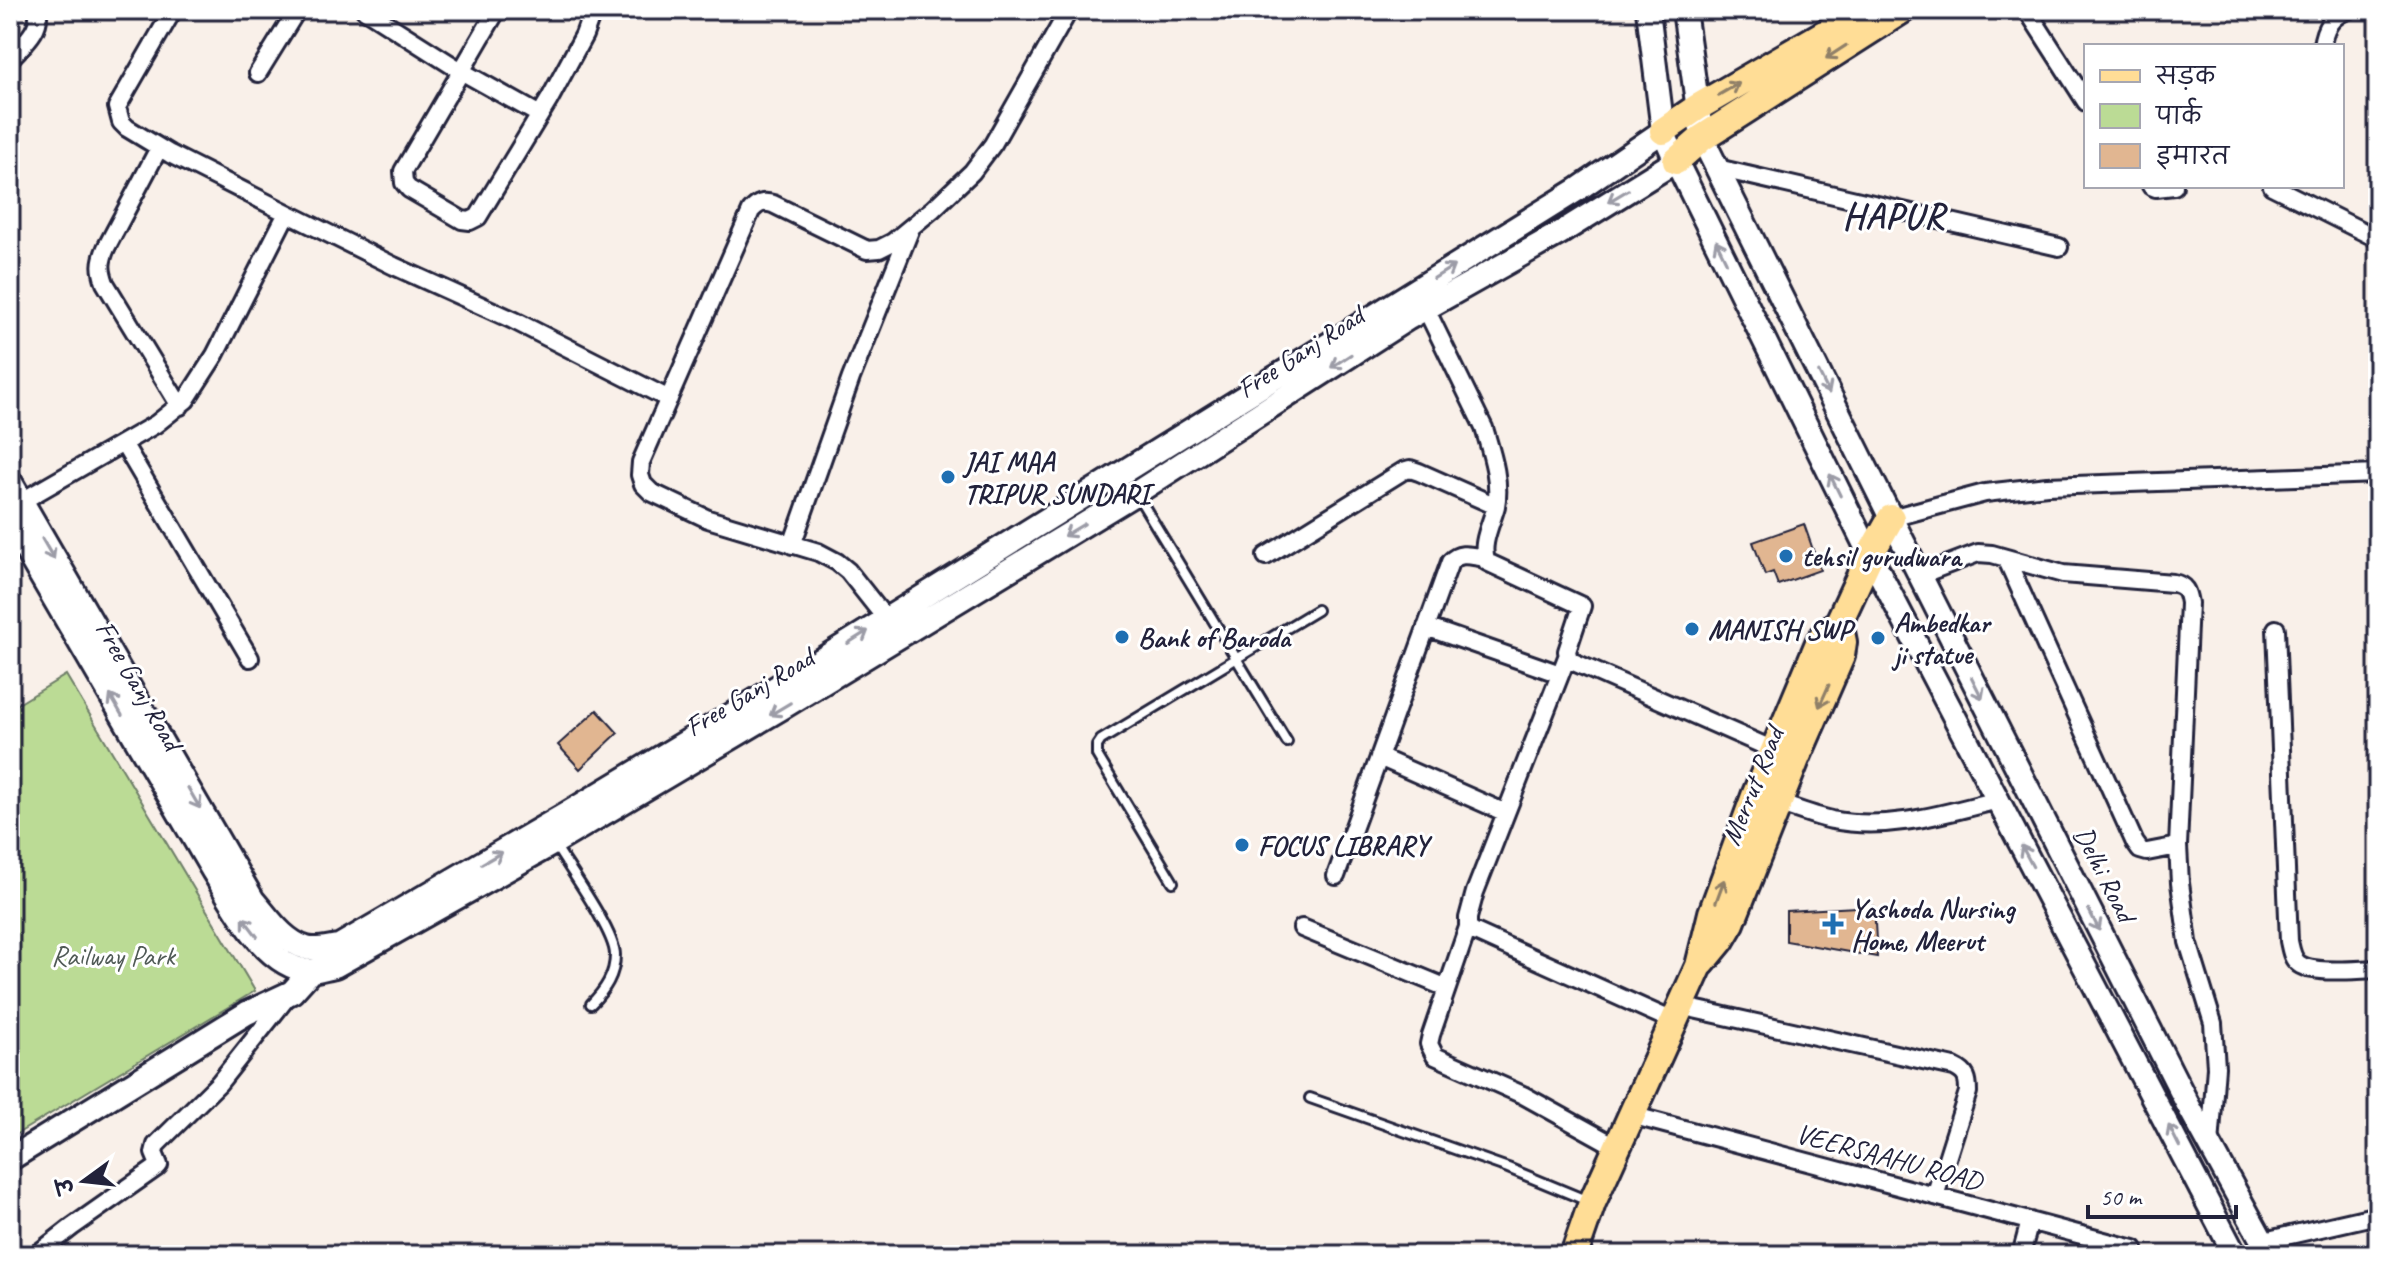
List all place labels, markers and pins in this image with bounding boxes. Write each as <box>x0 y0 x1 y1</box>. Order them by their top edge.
place label: JAI MAA TRIPUR SUNDARI <box>962 444 1156 511</box>
marker: JAI MAA TRIPUR SUNDARI <box>939 468 957 486</box>
place label: tehsil gurudwara <box>1802 539 1963 574</box>
marker: tehsil gurudwara <box>1777 547 1795 565</box>
place label: Ambedkar ji statue <box>1891 605 1992 672</box>
place label: MANISH SWP <box>1708 612 1856 647</box>
place label: Bank of Baroda <box>1138 620 1292 655</box>
marker: MANISH SWP <box>1683 620 1701 638</box>
marker: Bank of Baroda <box>1113 628 1131 646</box>
marker: Ambedkar ji statue <box>1869 629 1887 647</box>
place label: FOCUS LIBRARY <box>1258 828 1433 863</box>
marker: FOCUS LIBRARY <box>1233 836 1251 854</box>
place label: Yashoda Nursing Home, Meerut <box>1851 891 2016 958</box>
marker: Yashoda Nursing Home, Meerut <box>1822 913 1844 935</box>

